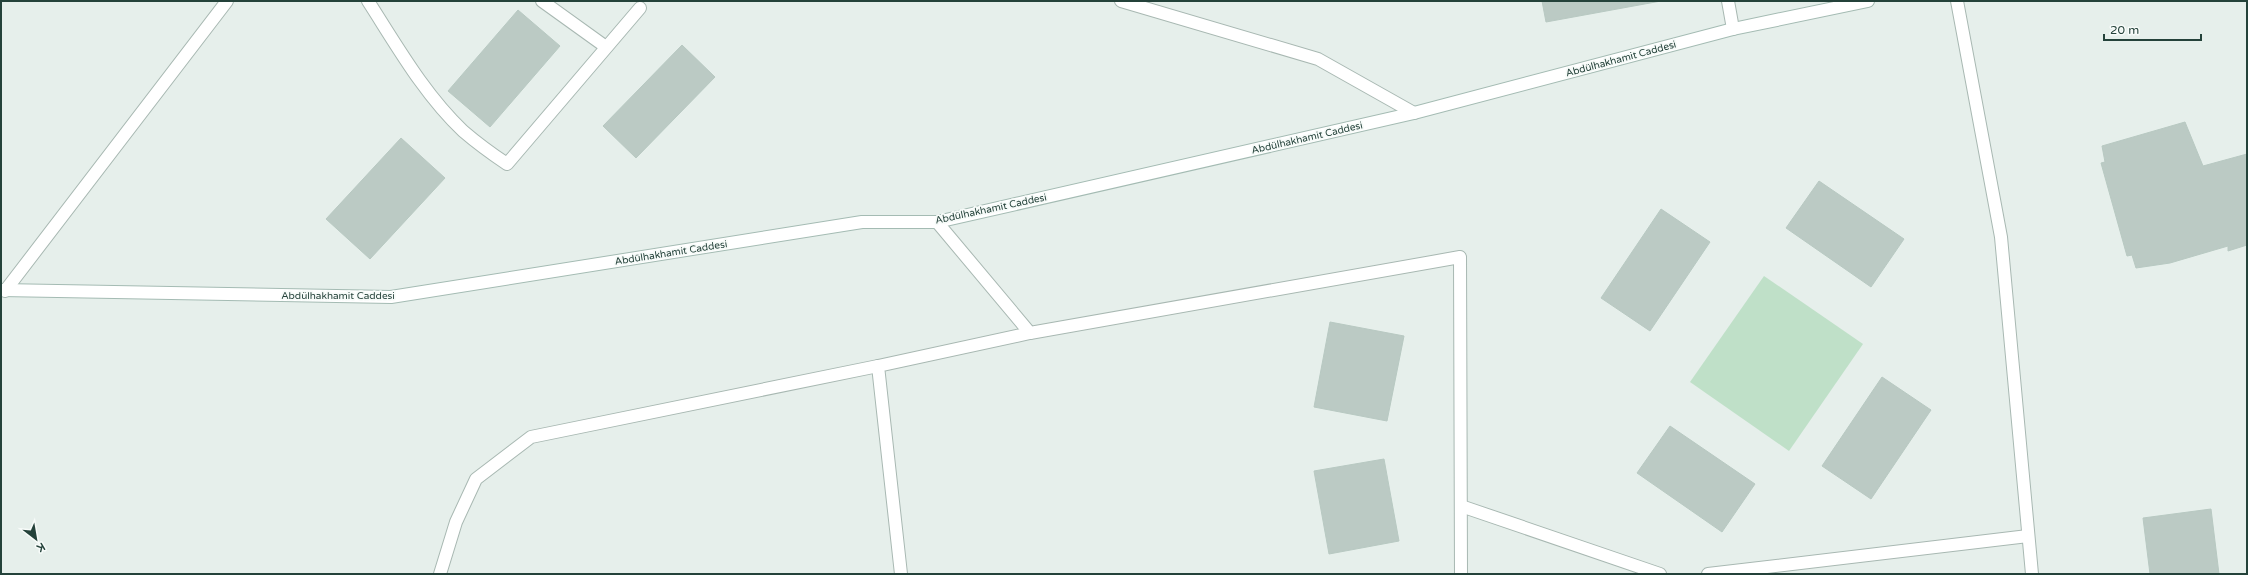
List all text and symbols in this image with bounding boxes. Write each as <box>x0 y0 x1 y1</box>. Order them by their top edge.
scale bar <box>2104 16 2201 42</box>
text: 20 m <box>2110 23 2139 37</box>
street label: Abdülhakhamit Caddesi <box>1565 38 1677 80</box>
street label: Abdülhakhamit Caddesi <box>1250 119 1364 157</box>
street label: Abdülhakhamit Caddesi <box>934 191 1048 227</box>
street label: Abdülhakhamit Caddesi <box>614 238 728 268</box>
street label: Abdülhakhamit Caddesi <box>281 290 395 302</box>
north arrow <box>16 519 56 559</box>
text: K <box>34 540 47 555</box>

